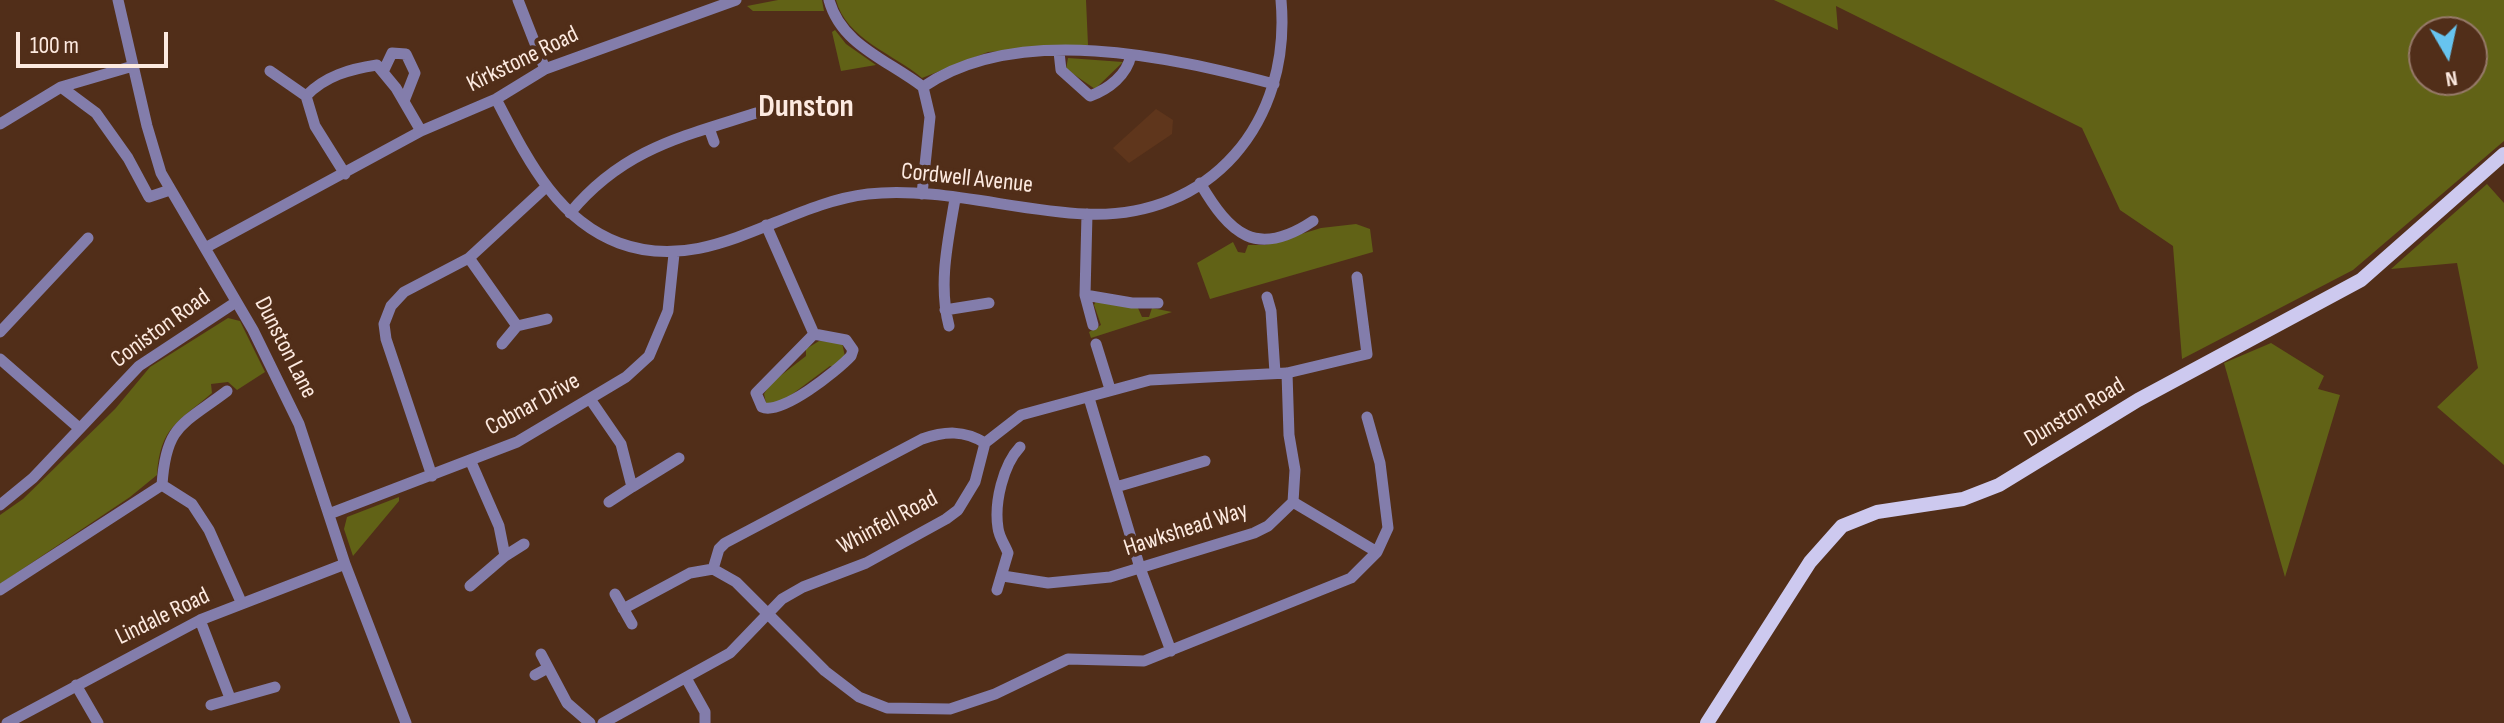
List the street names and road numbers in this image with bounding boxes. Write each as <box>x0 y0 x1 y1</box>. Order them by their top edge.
street label: Kirkstone Road <box>463 21 583 99</box>
street label: Cordwell Avenue <box>900 158 1034 200</box>
street label: Coniston Road <box>106 283 216 375</box>
street label: Dunston Lane <box>247 292 323 404</box>
street label: Cobnar Drive <box>481 367 585 443</box>
street label: Dunston Road <box>2020 372 2130 454</box>
street label: Whinfell Road <box>833 485 943 561</box>
street label: Hawkshead Way <box>1120 496 1252 564</box>
street label: Lindale Road <box>111 582 215 652</box>

